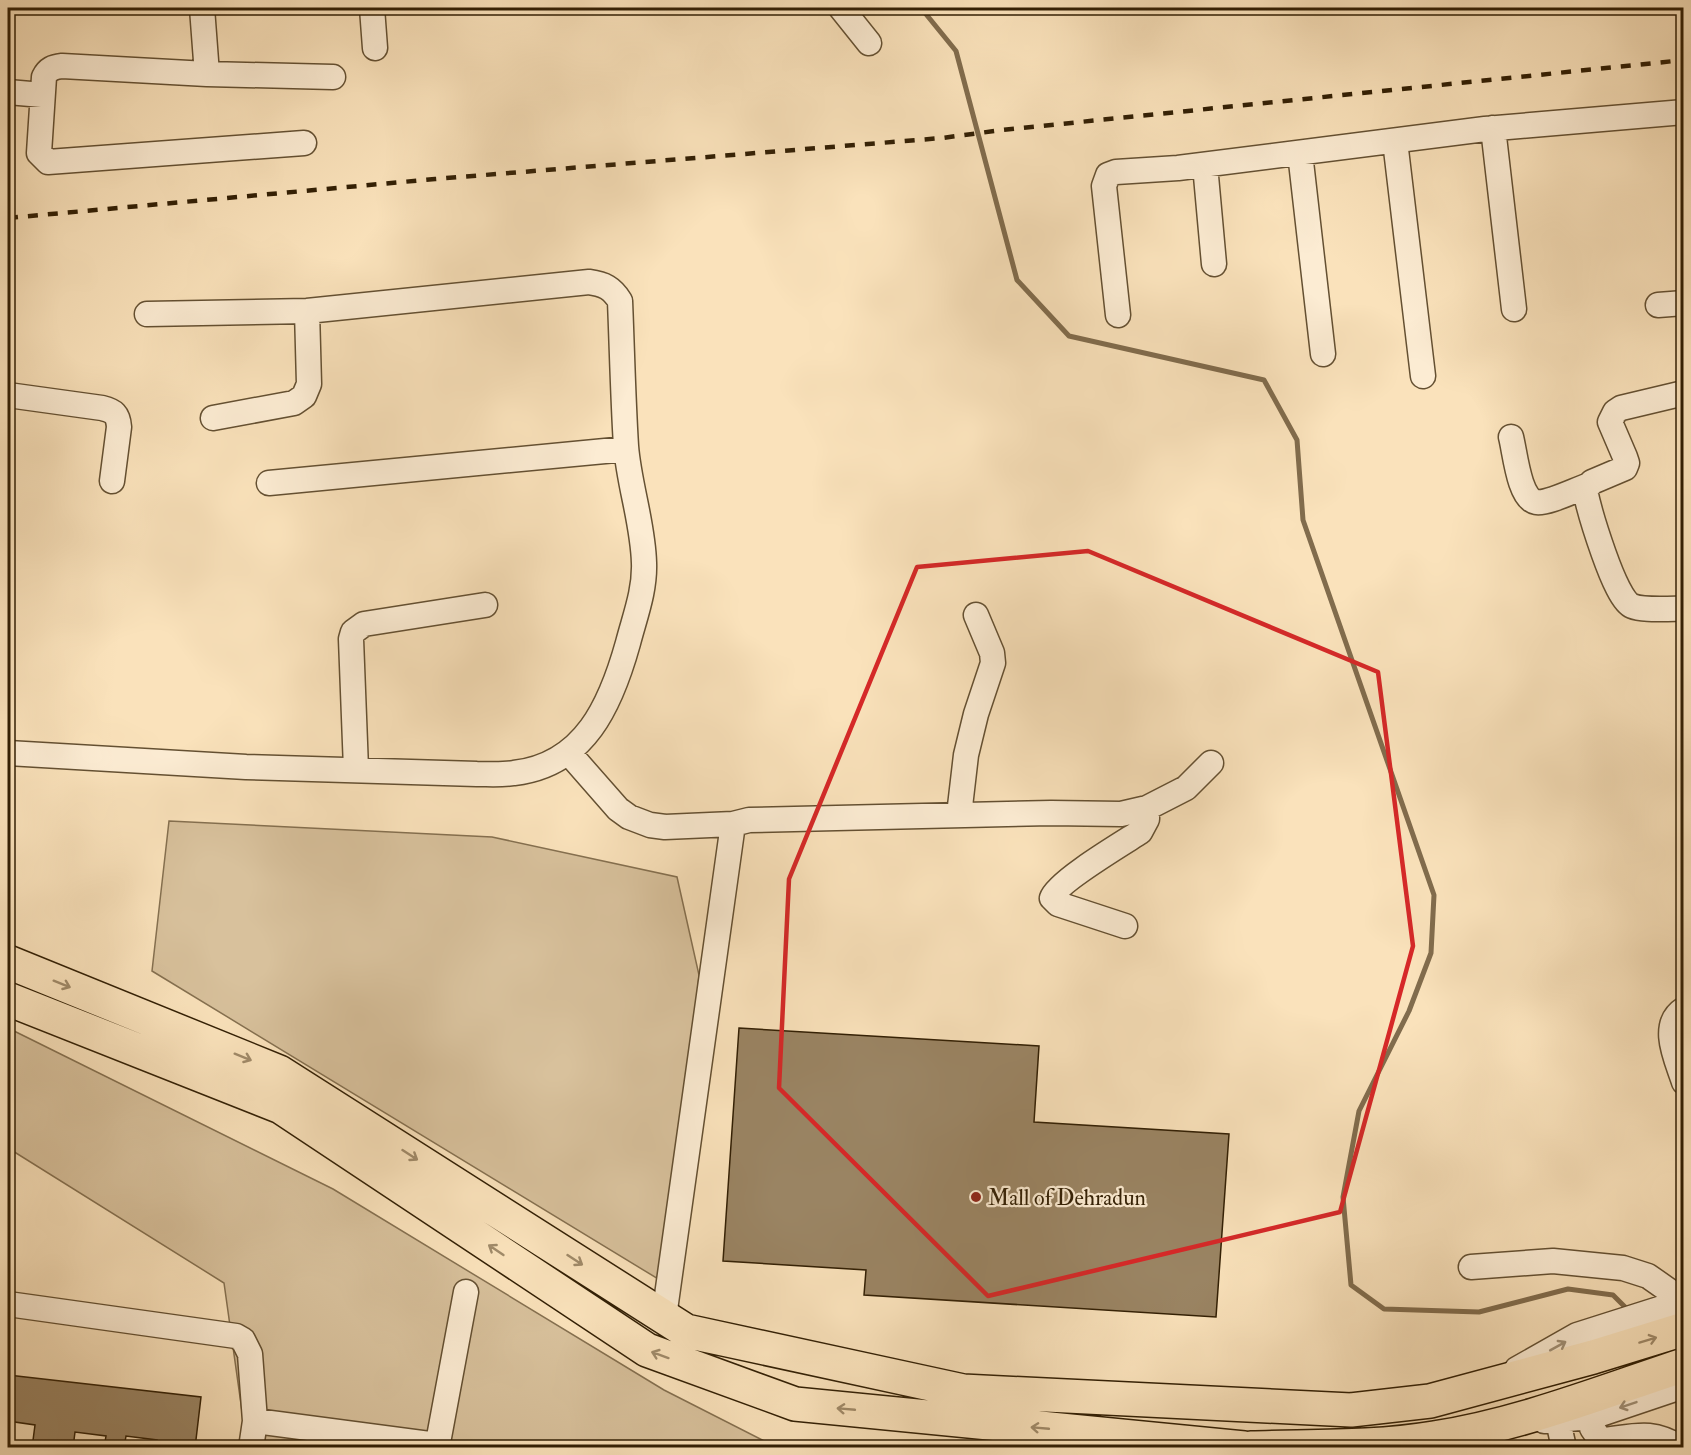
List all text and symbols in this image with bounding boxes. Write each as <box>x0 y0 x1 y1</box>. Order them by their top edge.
one-way arrow <box>52 979 70 990</box>
one-way arrow <box>233 1052 251 1063</box>
one-way arrow <box>401 1149 418 1161</box>
place label: Mall of Dehradun <box>988 1184 1146 1212</box>
marker: Mall of Dehradun <box>969 1190 983 1204</box>
one-way arrow <box>488 1244 504 1256</box>
one-way arrow <box>566 1254 583 1266</box>
one-way arrow <box>1638 1334 1657 1345</box>
one-way arrow <box>1549 1340 1566 1352</box>
one-way arrow <box>651 1349 669 1360</box>
one-way arrow <box>1619 1400 1638 1411</box>
one-way arrow <box>836 1403 856 1414</box>
one-way arrow <box>1030 1422 1050 1433</box>

